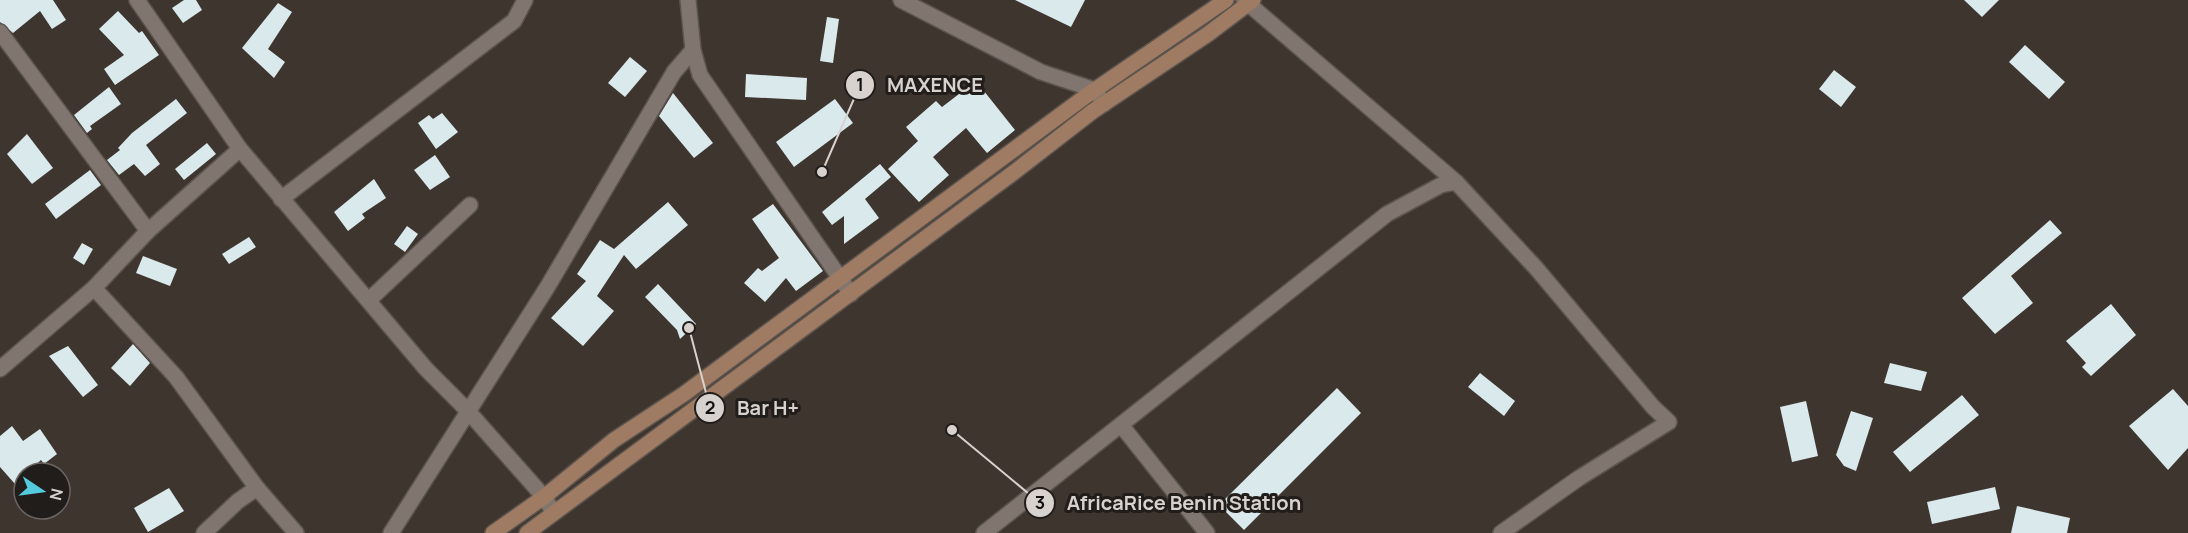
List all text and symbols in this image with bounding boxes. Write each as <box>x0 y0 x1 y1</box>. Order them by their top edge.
callout: MAXENCE <box>845 66 996 104</box>
text: MAXENCE <box>887 71 983 98</box>
text: 1 <box>856 72 864 96</box>
callout: Bar H+ <box>695 389 811 427</box>
text: Bar H+ <box>737 394 799 421</box>
text: 2 <box>705 395 715 419</box>
north arrow <box>12 461 72 521</box>
callout: AfricaRice Benin Station <box>1025 484 1313 522</box>
text: N <box>45 486 69 502</box>
text: AfricaRice Benin Station <box>1067 489 1301 516</box>
text: 3 <box>1035 490 1045 514</box>

